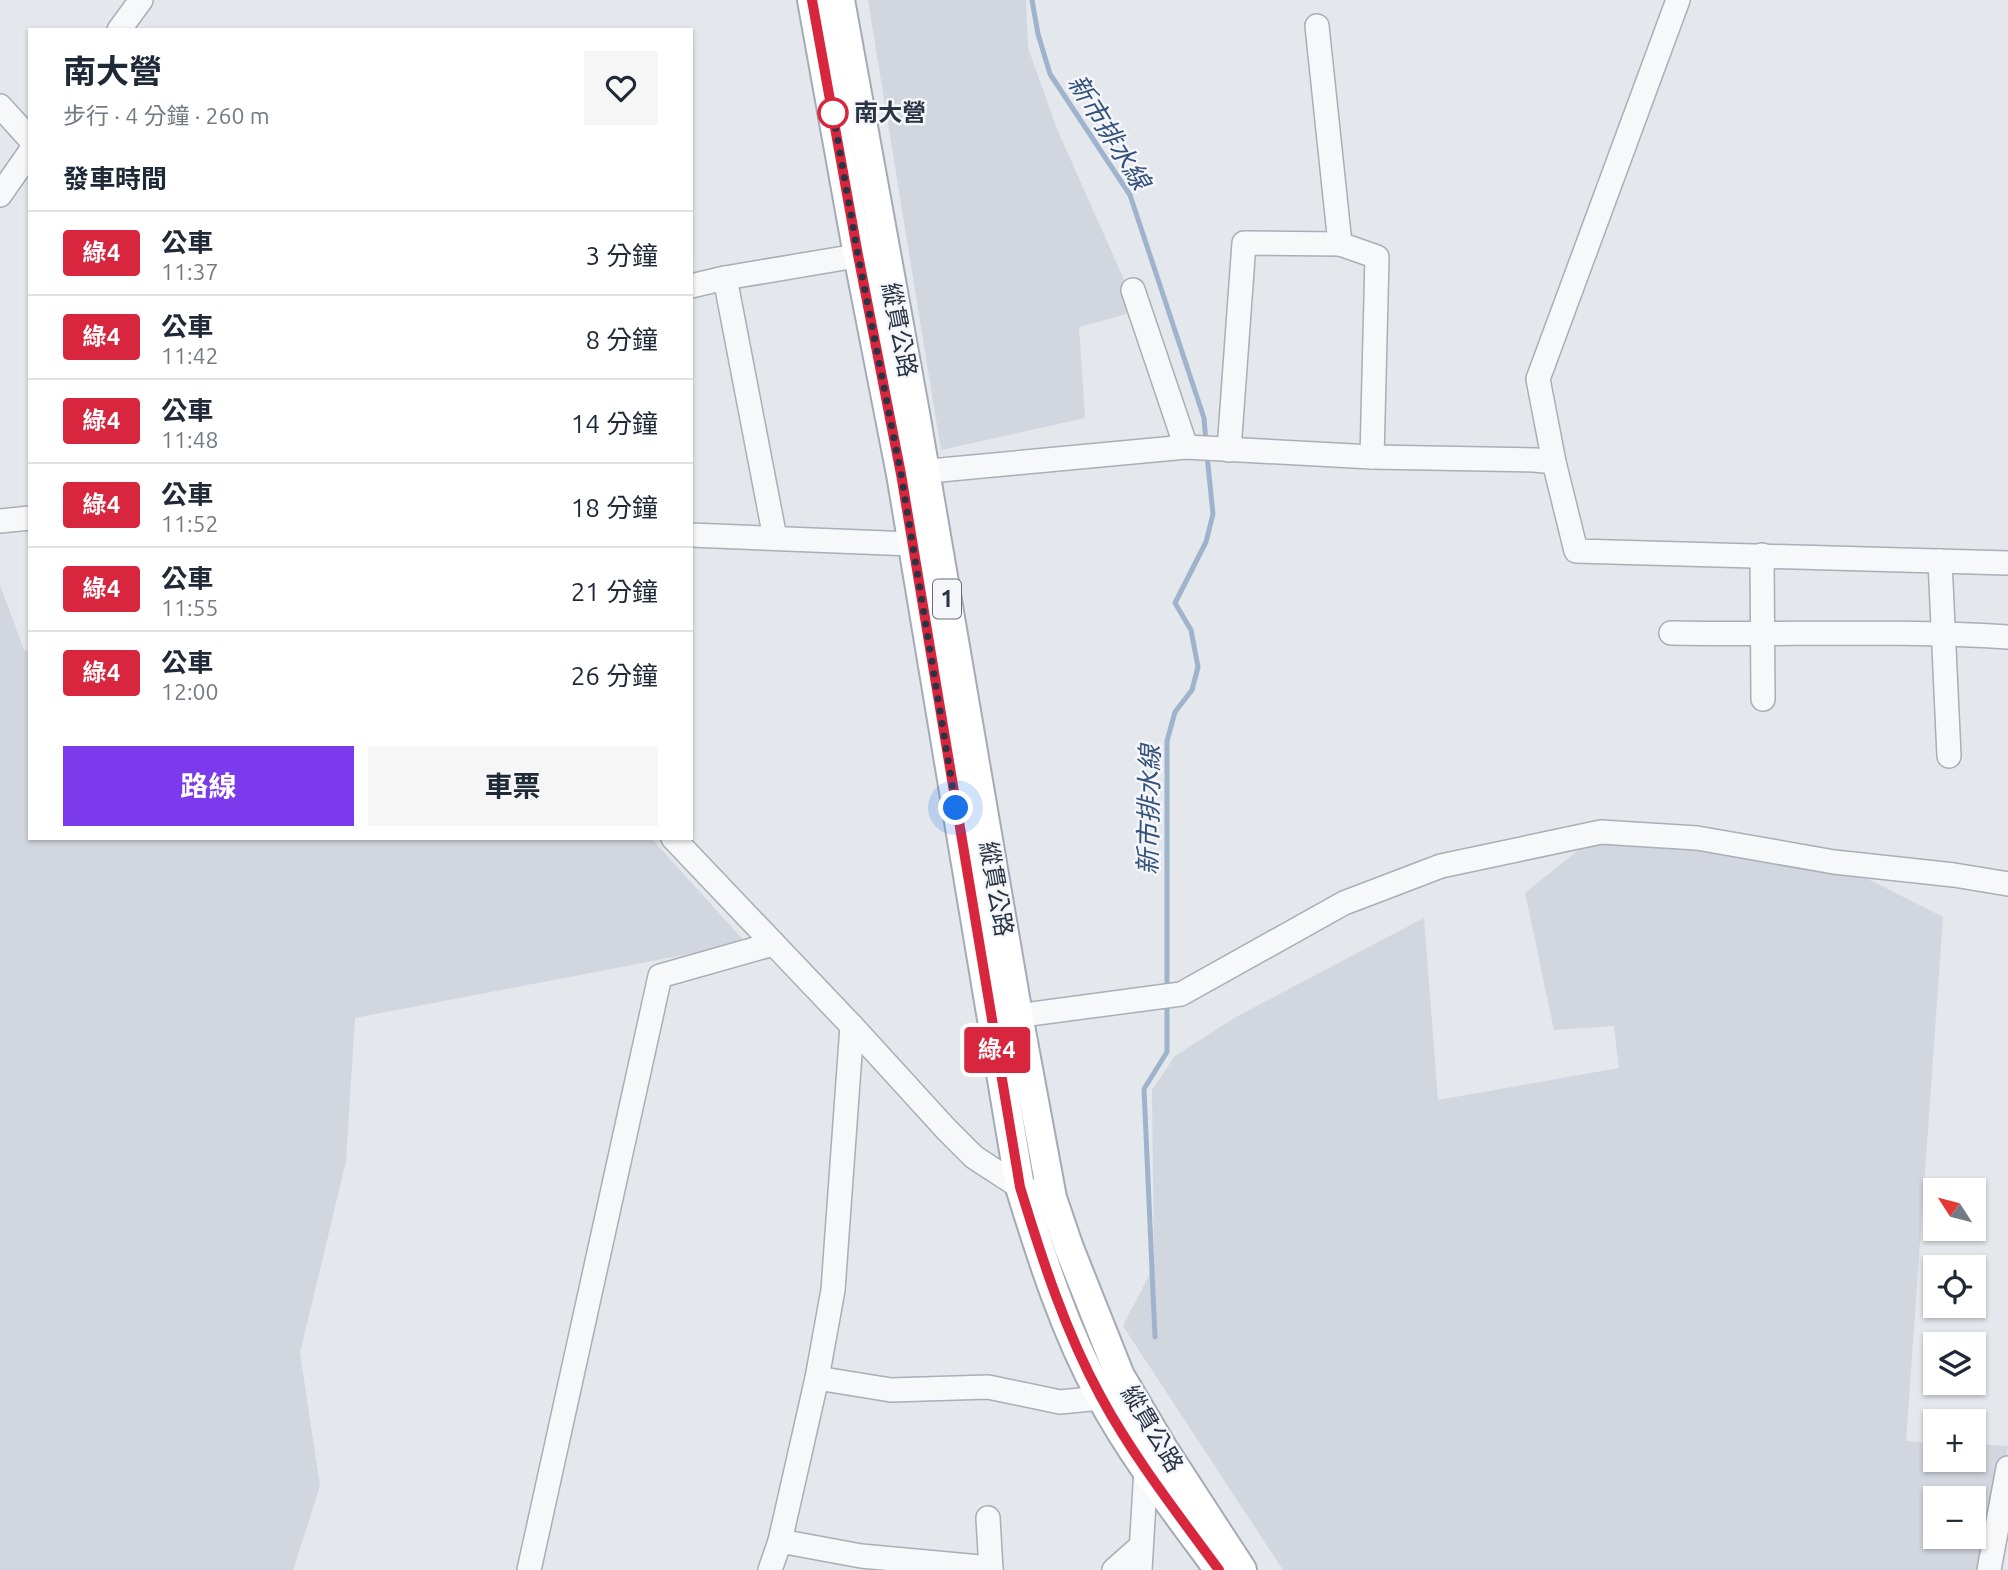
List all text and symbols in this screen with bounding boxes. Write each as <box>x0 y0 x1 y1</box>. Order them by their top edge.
button: heart <box>584 51 658 125</box>
text: 南大營 <box>63 52 162 89</box>
water label: 新市排水線 <box>1063 69 1158 197</box>
marker: 南大營 <box>818 98 848 128</box>
place label: 南大營 <box>854 99 926 126</box>
text: 步行 · 4 分鐘 · 260 m <box>63 103 270 128</box>
text: 發車時間 <box>63 164 167 193</box>
text: 公車 <box>161 228 213 257</box>
text: 綠4 <box>83 239 120 266</box>
text: 3 分鐘 <box>585 241 658 270</box>
text: 11:37 <box>161 259 219 284</box>
street label: 縱貫公路 <box>877 280 922 380</box>
text: 公車 <box>161 312 213 341</box>
text: 綠4 <box>83 323 120 350</box>
text: 8 分鐘 <box>585 325 658 354</box>
text: 11:42 <box>161 343 219 368</box>
text: 公車 <box>161 396 213 425</box>
text: 綠4 <box>83 407 120 434</box>
text: 14 分鐘 <box>571 409 658 438</box>
text: 11:48 <box>161 427 219 452</box>
text: 公車 <box>161 480 213 509</box>
text: 綠4 <box>83 491 120 518</box>
text: 18 分鐘 <box>571 493 658 522</box>
text: 11:52 <box>161 511 219 536</box>
text: 公車 <box>161 564 213 593</box>
text: 綠4 <box>83 575 120 602</box>
text: 21 分鐘 <box>571 577 658 606</box>
road number: 1 <box>933 580 961 618</box>
text: 11:55 <box>161 595 219 620</box>
text: 公車 <box>161 648 213 677</box>
text: 綠4 <box>83 659 120 686</box>
text: 26 分鐘 <box>571 661 658 690</box>
text: 12:00 <box>161 679 219 704</box>
water label: 新市排水線 <box>1133 742 1164 875</box>
button: 路線 <box>63 746 354 826</box>
button: 車票 <box>368 746 658 826</box>
your location <box>938 790 973 825</box>
street label: 縱貫公路 <box>975 839 1018 939</box>
line badge: 綠4 <box>965 1027 1028 1073</box>
text: 綠4 <box>978 1036 1016 1063</box>
north arrow <box>1923 1178 1986 1241</box>
map controls <box>1923 1178 1986 1549</box>
button: locate <box>1923 1255 1986 1318</box>
button: layers <box>1923 1332 1986 1395</box>
street label: 縱貫公路 <box>1116 1381 1189 1477</box>
button: + <box>1923 1409 1986 1472</box>
button: − <box>1923 1486 1986 1549</box>

